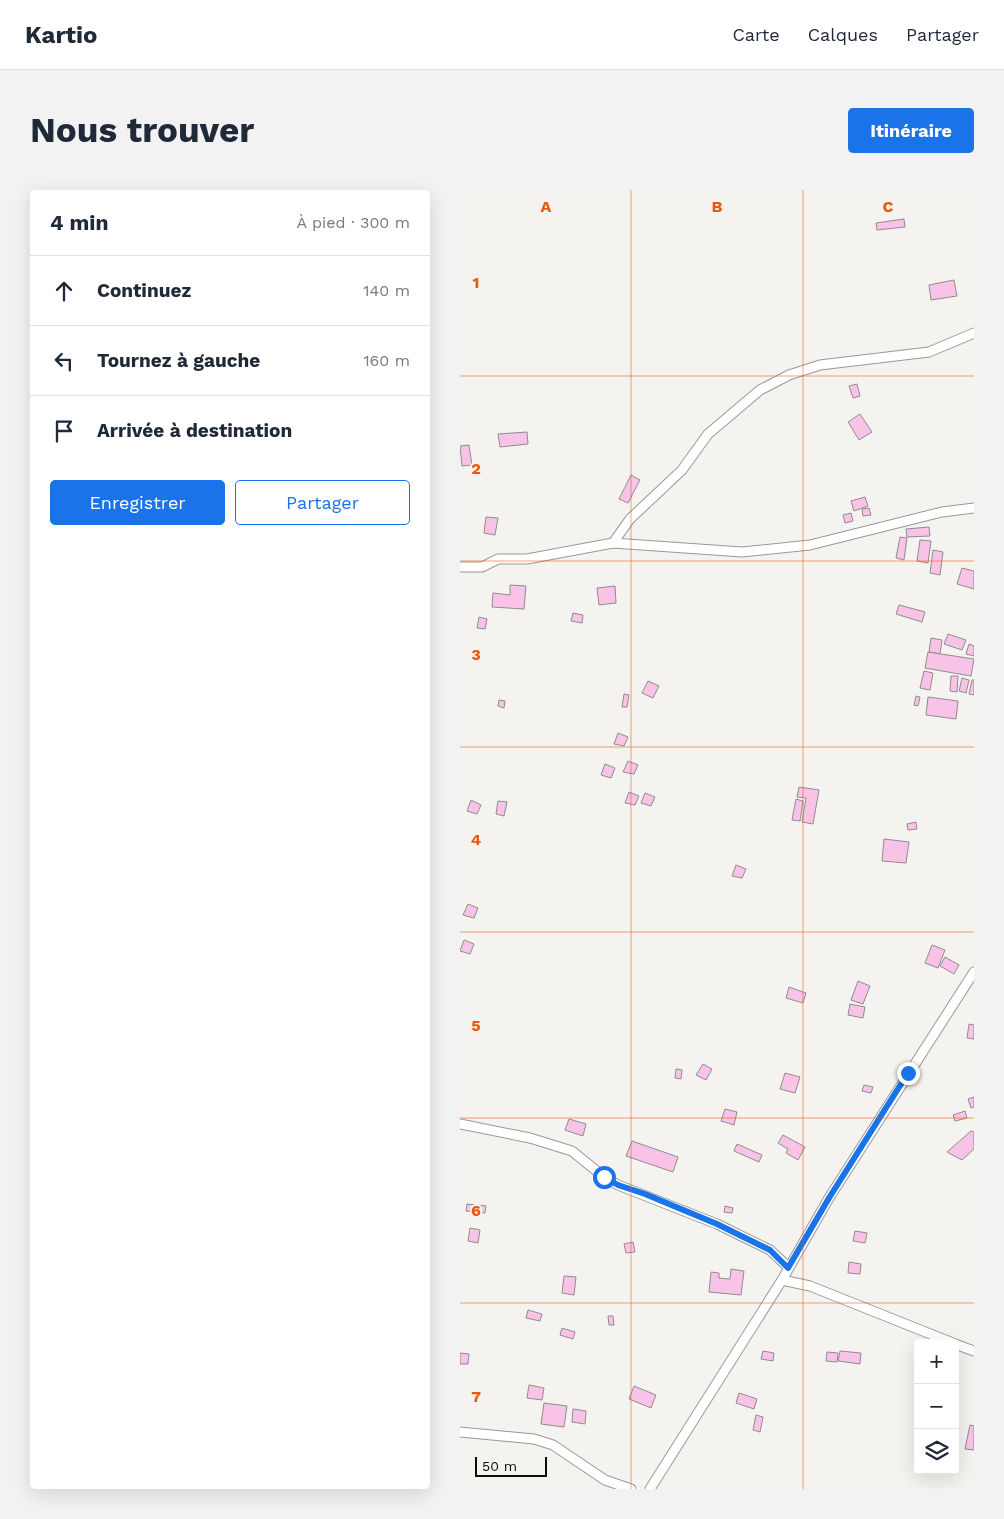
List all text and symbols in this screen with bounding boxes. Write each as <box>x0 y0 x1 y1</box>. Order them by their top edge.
text: Kartio <box>25 21 97 49</box>
text: Carte <box>732 24 780 45</box>
text: Calques <box>808 24 878 45</box>
text: Partager <box>906 24 979 45</box>
button: Itinéraire <box>848 108 974 153</box>
text: Nous trouver <box>30 109 254 151</box>
text: A <box>541 197 552 216</box>
text: B <box>712 197 723 216</box>
text: C <box>883 197 894 216</box>
text: 4 min <box>50 210 108 235</box>
text: À pied · 300 m <box>297 213 410 232</box>
text: 1 <box>473 273 479 292</box>
icon: ahead <box>50 277 78 305</box>
text: Continuez <box>97 279 191 302</box>
text: 140 m <box>363 281 410 300</box>
icon: left <box>50 347 78 375</box>
text: Tournez à gauche <box>97 349 260 372</box>
text: 160 m <box>363 351 410 370</box>
icon: arrive <box>50 417 78 445</box>
text: Arrivée à destination <box>97 419 292 442</box>
text: 2 <box>471 459 481 478</box>
button: Enregistrer <box>50 480 225 525</box>
button: Partager <box>235 480 410 525</box>
text: 3 <box>471 645 481 664</box>
text: 4 <box>471 830 481 849</box>
text: 5 <box>471 1016 481 1035</box>
route end <box>897 1062 920 1085</box>
route start <box>593 1166 616 1189</box>
text: 6 <box>471 1201 481 1220</box>
map controls <box>914 1339 959 1474</box>
button: + <box>914 1339 959 1384</box>
button: − <box>914 1384 959 1429</box>
text: 7 <box>471 1387 481 1406</box>
button: layers <box>914 1429 959 1474</box>
scale bar <box>475 1454 548 1477</box>
text: 50 m <box>482 1458 517 1474</box>

